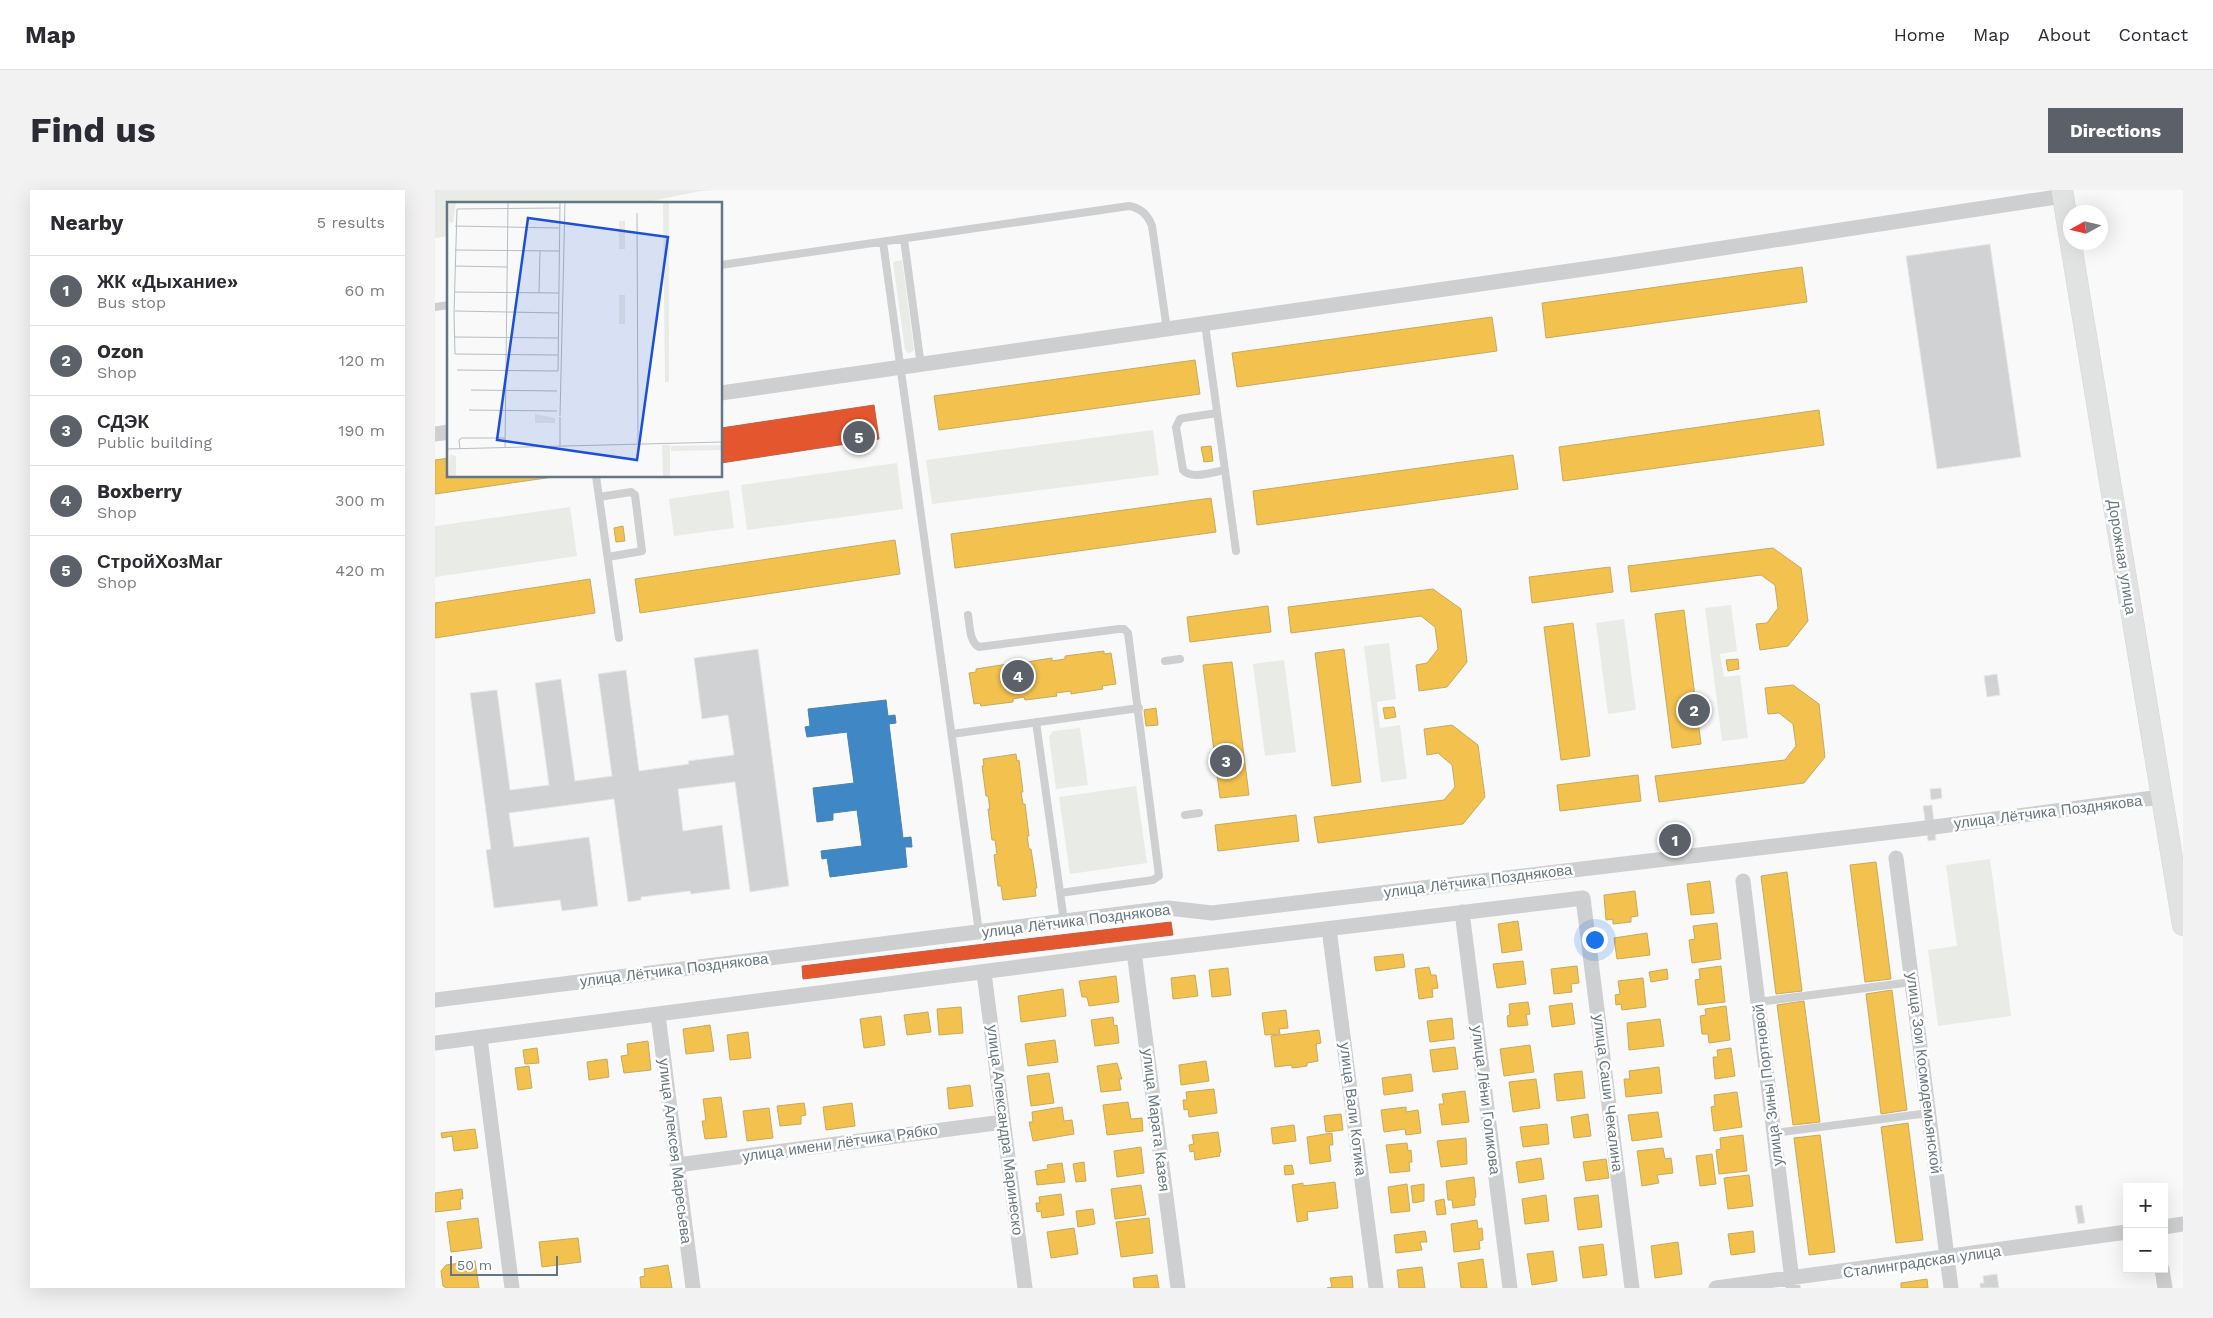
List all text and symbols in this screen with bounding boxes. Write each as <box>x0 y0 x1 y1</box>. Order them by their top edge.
text: Map <box>25 21 76 49</box>
text: Home <box>1894 24 1945 45</box>
text: Map <box>1973 24 2010 45</box>
text: About <box>2038 24 2090 45</box>
text: Contact <box>2118 24 2188 45</box>
button: Directions <box>2048 108 2183 153</box>
text: Find us <box>30 109 156 151</box>
inset map <box>447 202 723 478</box>
north arrow <box>2063 205 2108 250</box>
text: Nearby <box>50 210 123 235</box>
text: 5 results <box>317 213 385 232</box>
text: ЖК «Дыхание» <box>97 270 238 293</box>
text: 1 <box>63 281 69 300</box>
text: 60 m <box>345 281 385 300</box>
text: Bus stop <box>97 293 166 312</box>
text: Ozon <box>97 340 144 363</box>
text: 2 <box>61 351 71 370</box>
text: 120 m <box>339 351 385 370</box>
text: Shop <box>97 363 137 382</box>
text: СДЭК <box>97 410 149 433</box>
pin: 5 <box>843 418 875 456</box>
text: 3 <box>61 421 71 440</box>
text: 190 m <box>338 421 385 440</box>
text: Public building <box>97 433 212 452</box>
text: Boxberry <box>97 480 182 503</box>
text: 4 <box>61 491 71 510</box>
text: 300 m <box>335 491 385 510</box>
street label: Дорожная улица <box>2104 498 2140 616</box>
text: Shop <box>97 503 137 522</box>
text: СтройХозМаг <box>97 550 223 573</box>
text: 5 <box>61 561 71 580</box>
text: 420 m <box>335 561 385 580</box>
text: Shop <box>97 573 137 592</box>
pin: 4 <box>1002 657 1034 695</box>
pin: 2 <box>1678 691 1710 729</box>
pin: 3 <box>1210 742 1242 780</box>
street label: улица Лётчика Позднякова <box>1953 791 2144 833</box>
pin: 1 <box>1659 821 1691 859</box>
street label: улица Лётчика Позднякова <box>1383 860 1574 902</box>
street label: улица Лётчика Позднякова <box>981 900 1172 942</box>
your location <box>1582 927 1608 953</box>
street label: улица Лётчика Позднякова <box>579 949 770 991</box>
street label: улица Зои Космодемьянской <box>1903 971 1945 1175</box>
street label: улица Зины Портновой <box>1749 1003 1787 1167</box>
street label: улица Саши Чекалина <box>1589 1013 1627 1173</box>
street label: улица Александра Маринеско <box>983 1024 1027 1236</box>
street label: улица Лёни Голикова <box>1468 1025 1504 1176</box>
street label: улица Вали Котика <box>1336 1041 1370 1177</box>
street label: улица Марата Казея <box>1138 1047 1174 1193</box>
street label: улица Алексея Маресьева <box>655 1057 695 1245</box>
street label: улица имени лётчика Рябко <box>741 1120 939 1166</box>
map controls <box>2123 1183 2168 1273</box>
button: + <box>2123 1183 2168 1228</box>
button: − <box>2123 1228 2168 1273</box>
street label: Сталинградская улица <box>1842 1242 2003 1282</box>
scale bar <box>450 1253 557 1276</box>
text: 50 m <box>457 1257 492 1273</box>

